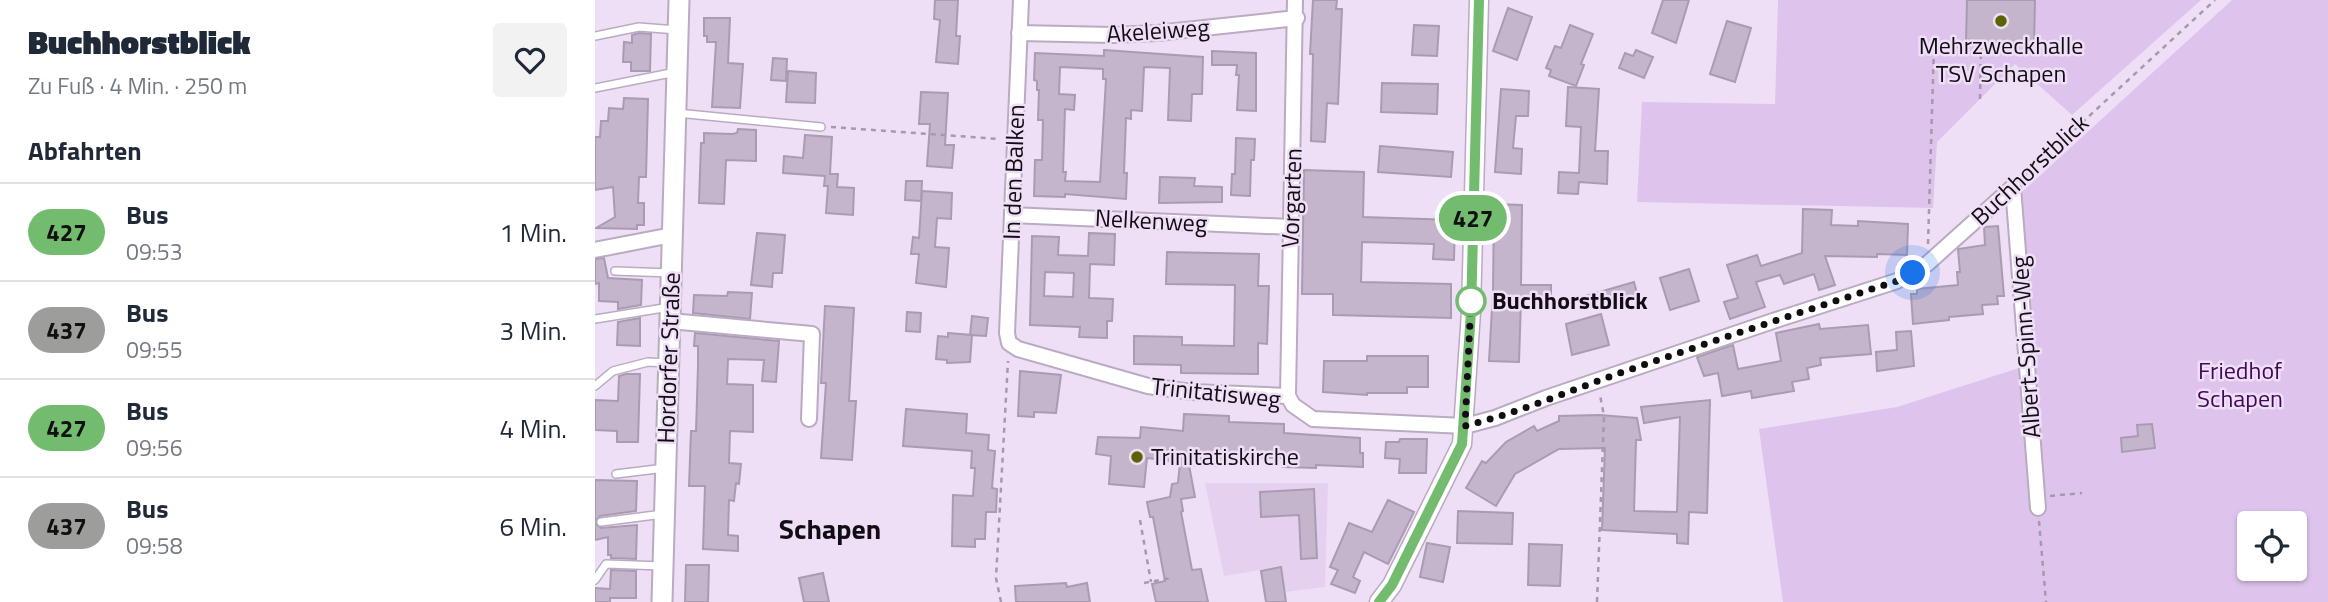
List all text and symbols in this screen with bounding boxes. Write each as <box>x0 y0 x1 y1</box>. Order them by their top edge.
street label: Akeleiweg <box>1105 8 1211 52</box>
marker: Mehrzweckhalle TSV Schapen <box>1993 13 2009 29</box>
text: Buchhorstblick <box>28 17 251 67</box>
button: heart <box>493 23 567 97</box>
place label: Mehrzweckhalle TSV Schapen <box>1919 27 2083 91</box>
text: Zu Fuß · 4 Min. · 250 m <box>28 68 247 103</box>
street label: In den Balken <box>993 104 1033 240</box>
street label: Buchhorstblick <box>1962 105 2097 233</box>
text: Abfahrten <box>28 131 142 170</box>
street label: Vorgarten <box>1271 147 1311 249</box>
text: Bus <box>126 195 168 234</box>
line badge: 427 <box>1433 195 1513 241</box>
street label: Nelkenweg <box>1094 199 1208 241</box>
text: 427 <box>1453 200 1493 236</box>
text: 1 Min. <box>500 213 567 252</box>
text: 427 <box>46 214 87 250</box>
text: 09:53 <box>126 234 183 269</box>
your location <box>1895 255 1930 290</box>
street label: Albert-Spinn-Weg <box>2001 255 2049 439</box>
street label: Hordorfer Straße <box>647 272 689 444</box>
place label: Buchhorstblick <box>1492 282 1648 318</box>
marker: Buchhorstblick <box>1456 286 1486 316</box>
text: Bus <box>126 293 168 332</box>
text: 3 Min. <box>500 311 567 350</box>
text: 437 <box>46 312 87 348</box>
text: 09:55 <box>126 332 183 367</box>
park label: Friedhof Schapen <box>2197 352 2283 416</box>
street label: Trinitatisweg <box>1150 367 1283 417</box>
text: Bus <box>126 391 168 430</box>
text: 4 Min. <box>500 409 567 448</box>
text: 427 <box>46 410 87 446</box>
text: 09:56 <box>126 430 183 465</box>
place label: Trinitatiskirche <box>1151 438 1299 474</box>
marker: Trinitatiskirche <box>1129 449 1145 465</box>
text: Bus <box>126 489 168 528</box>
text: 6 Min. <box>500 507 567 546</box>
district label: Schapen <box>779 507 881 550</box>
text: 437 <box>46 508 87 544</box>
map controls <box>2237 511 2307 581</box>
button: locate <box>2237 511 2307 581</box>
text: 09:58 <box>126 528 183 563</box>

